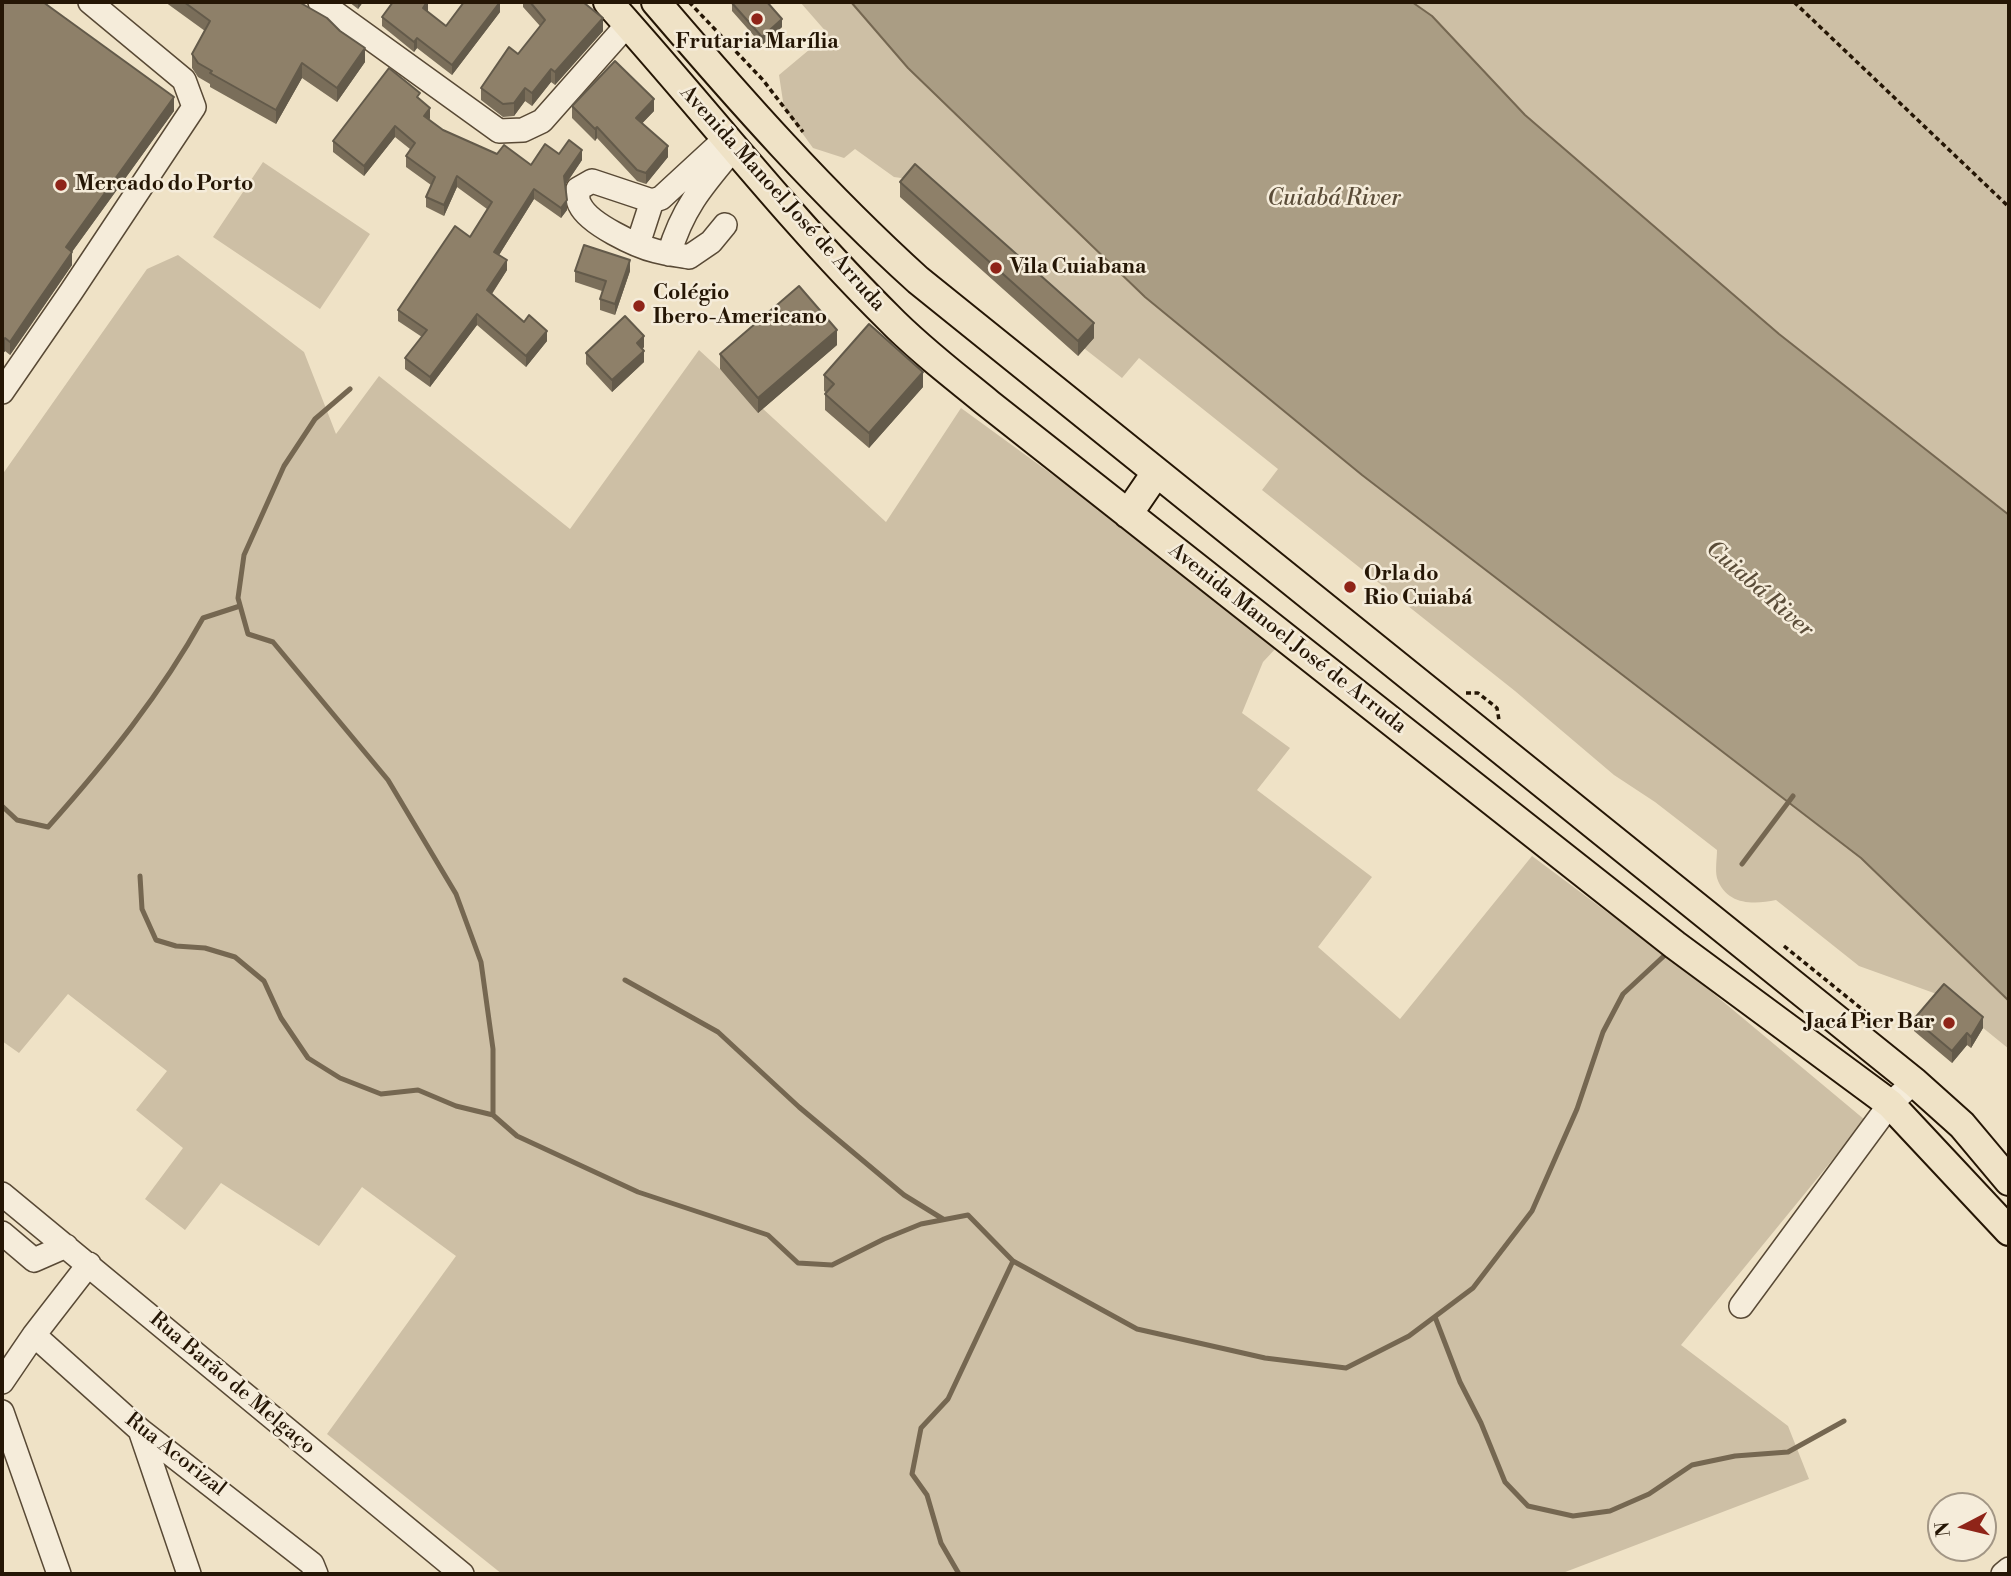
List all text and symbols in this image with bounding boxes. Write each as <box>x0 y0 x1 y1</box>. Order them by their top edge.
marker: Frutaria Marília <box>749 11 765 27</box>
place label: Frutaria Marília <box>675 30 839 56</box>
street label: Avenida Manoel José de Arruda <box>674 81 890 317</box>
place label: Mercado do Porto <box>75 172 253 198</box>
marker: Mercado do Porto <box>53 177 69 193</box>
water label: Cuiabá River <box>1267 185 1401 213</box>
place label: Vila Cuiabana <box>1010 255 1146 281</box>
marker: Vila Cuiabana <box>988 260 1004 276</box>
place label: Colégio Ibero-Americano <box>653 281 827 331</box>
marker: Colégio Ibero-Americano <box>631 298 647 314</box>
water label: Cuiabá River <box>1700 536 1818 644</box>
street label: Avenida Manoel José de Arruda <box>1163 538 1411 740</box>
place label: Orla do Rio Cuiabá <box>1364 562 1472 612</box>
marker: Orla do Rio Cuiabá <box>1342 579 1358 595</box>
place label: Jacá Pier Bar <box>1805 1010 1935 1036</box>
marker: Jacá Pier Bar <box>1941 1015 1957 1031</box>
street label: Rua Barão de Melgaço <box>144 1307 320 1461</box>
street label: Rua Acorizal <box>120 1408 230 1502</box>
north arrow <box>1927 1492 1997 1562</box>
text: N <box>1930 1520 1956 1538</box>

